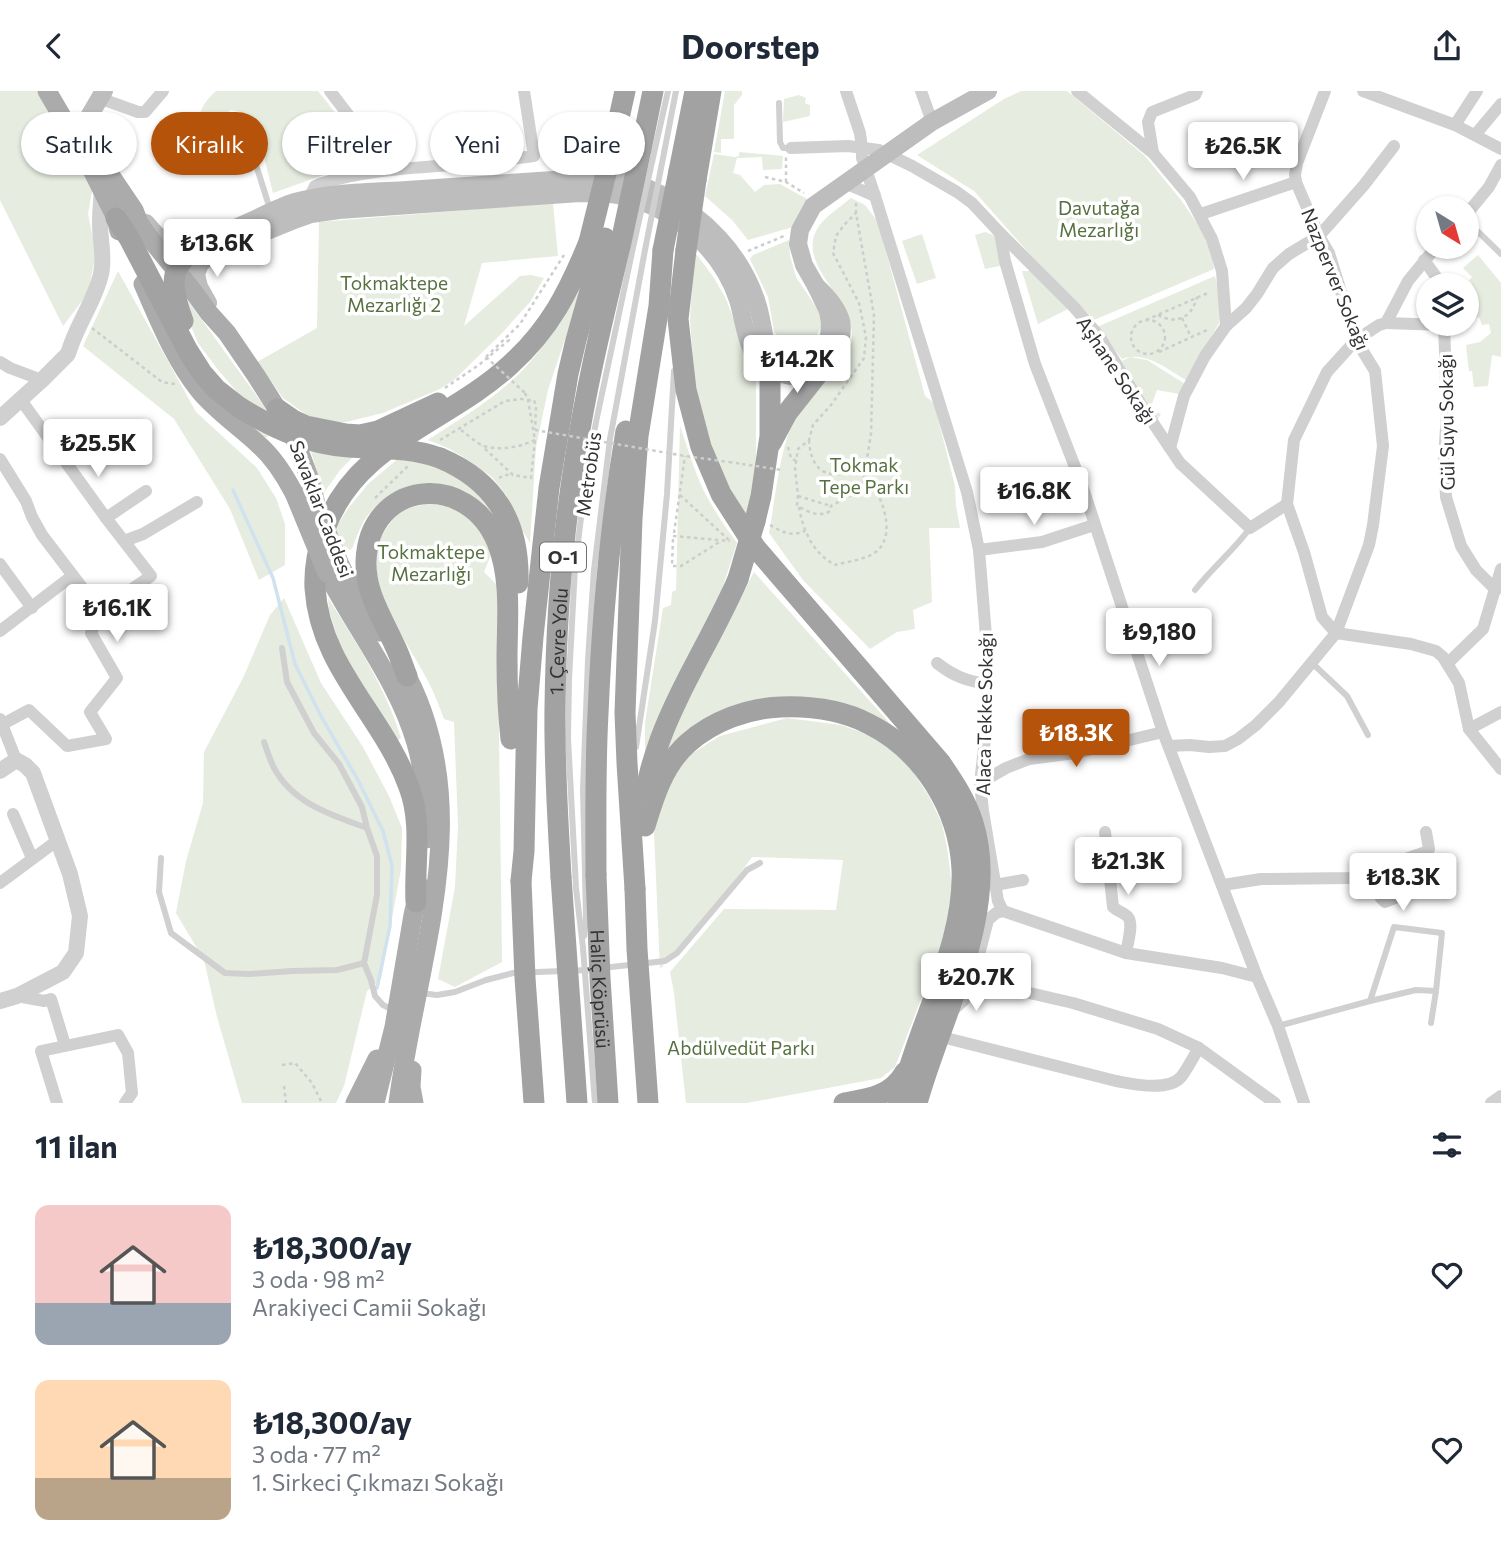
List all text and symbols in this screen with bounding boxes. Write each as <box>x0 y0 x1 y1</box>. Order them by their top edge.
text: Doorstep <box>681 26 820 66</box>
icon: back <box>35 27 73 65</box>
icon: share <box>1428 27 1466 65</box>
chip: Satılık <box>21 112 137 175</box>
chip: Kiralık <box>151 112 268 175</box>
chip: Filtreler <box>282 112 416 175</box>
chip: Yeni <box>430 112 524 175</box>
chip: Daire <box>538 112 645 175</box>
pin: ₺26.5K <box>1186 123 1300 182</box>
text: ₺26.5K <box>1204 131 1282 159</box>
park label: Davutağa Mezarlığı <box>1058 196 1140 241</box>
north arrow <box>1416 196 1479 259</box>
map controls <box>1416 196 1479 336</box>
street label: Nazperver Sokağı <box>1297 205 1375 353</box>
pin: ₺13.6K <box>160 219 274 279</box>
text: ₺13.6K <box>180 228 254 256</box>
park label: Tokmaktepe Mezarlığı 2 <box>340 271 448 316</box>
button: layers <box>1416 273 1479 336</box>
street label: Aşhane Sokağı <box>1073 312 1161 428</box>
pin: ₺14.2K <box>740 335 854 395</box>
text: ₺14.2K <box>760 344 834 372</box>
street label: Gül Suyu Sokağı <box>1433 353 1459 491</box>
pin: ₺25.5K <box>41 419 155 479</box>
text: ₺25.5K <box>59 428 137 456</box>
street label: Metrobüs <box>571 430 605 518</box>
street label: Savaklar Caddesi <box>285 437 359 581</box>
park label: Tokmak Tepe Parkı <box>819 453 909 498</box>
pin: ₺16.8K <box>977 467 1091 527</box>
text: ₺16.8K <box>996 476 1072 504</box>
park label: Tokmaktepe Mezarlığı <box>377 540 485 585</box>
road number: O-1 <box>540 543 586 571</box>
pin: ₺16.1K <box>60 585 174 644</box>
street label: 1. Çevre Yolu <box>544 587 572 695</box>
text: ₺16.1K <box>82 593 152 621</box>
pin: ₺9,180 <box>1102 609 1216 668</box>
text: ₺9,180 <box>1122 617 1196 645</box>
street label: Alaca Tekke Sokağı <box>971 632 997 796</box>
pin: ₺18.3K <box>1019 709 1133 769</box>
text: ₺18.3K <box>1038 718 1114 746</box>
pin: ₺21.3K <box>1071 837 1185 897</box>
text: ₺21.3K <box>1091 846 1165 874</box>
pin: ₺18.3K <box>1346 853 1460 913</box>
text: ₺18.3K <box>1365 862 1441 890</box>
street label: Haliç Köprüsü <box>587 929 616 1049</box>
pin: ₺20.7K <box>919 953 1033 1013</box>
text: ₺20.7K <box>937 962 1015 990</box>
park label: Abdülvedüt Parkı <box>667 1036 815 1059</box>
icon: filters <box>1428 1126 1466 1164</box>
text: 11 ilan <box>35 1127 118 1164</box>
text: ₺18,300/ay <box>252 1228 412 1265</box>
icon: home <box>91 1233 175 1317</box>
icon: heart <box>1428 1256 1466 1294</box>
text: 3 oda · 98 m² <box>252 1265 384 1293</box>
text: Arakiyeci Camii Sokağı <box>252 1293 487 1321</box>
text: ₺18,300/ay <box>252 1403 412 1440</box>
icon: home <box>91 1408 175 1492</box>
icon: heart <box>1428 1431 1466 1469</box>
text: 3 oda · 77 m² <box>252 1440 381 1468</box>
text: 1. Sirkeci Çıkmazı Sokağı <box>252 1468 504 1496</box>

